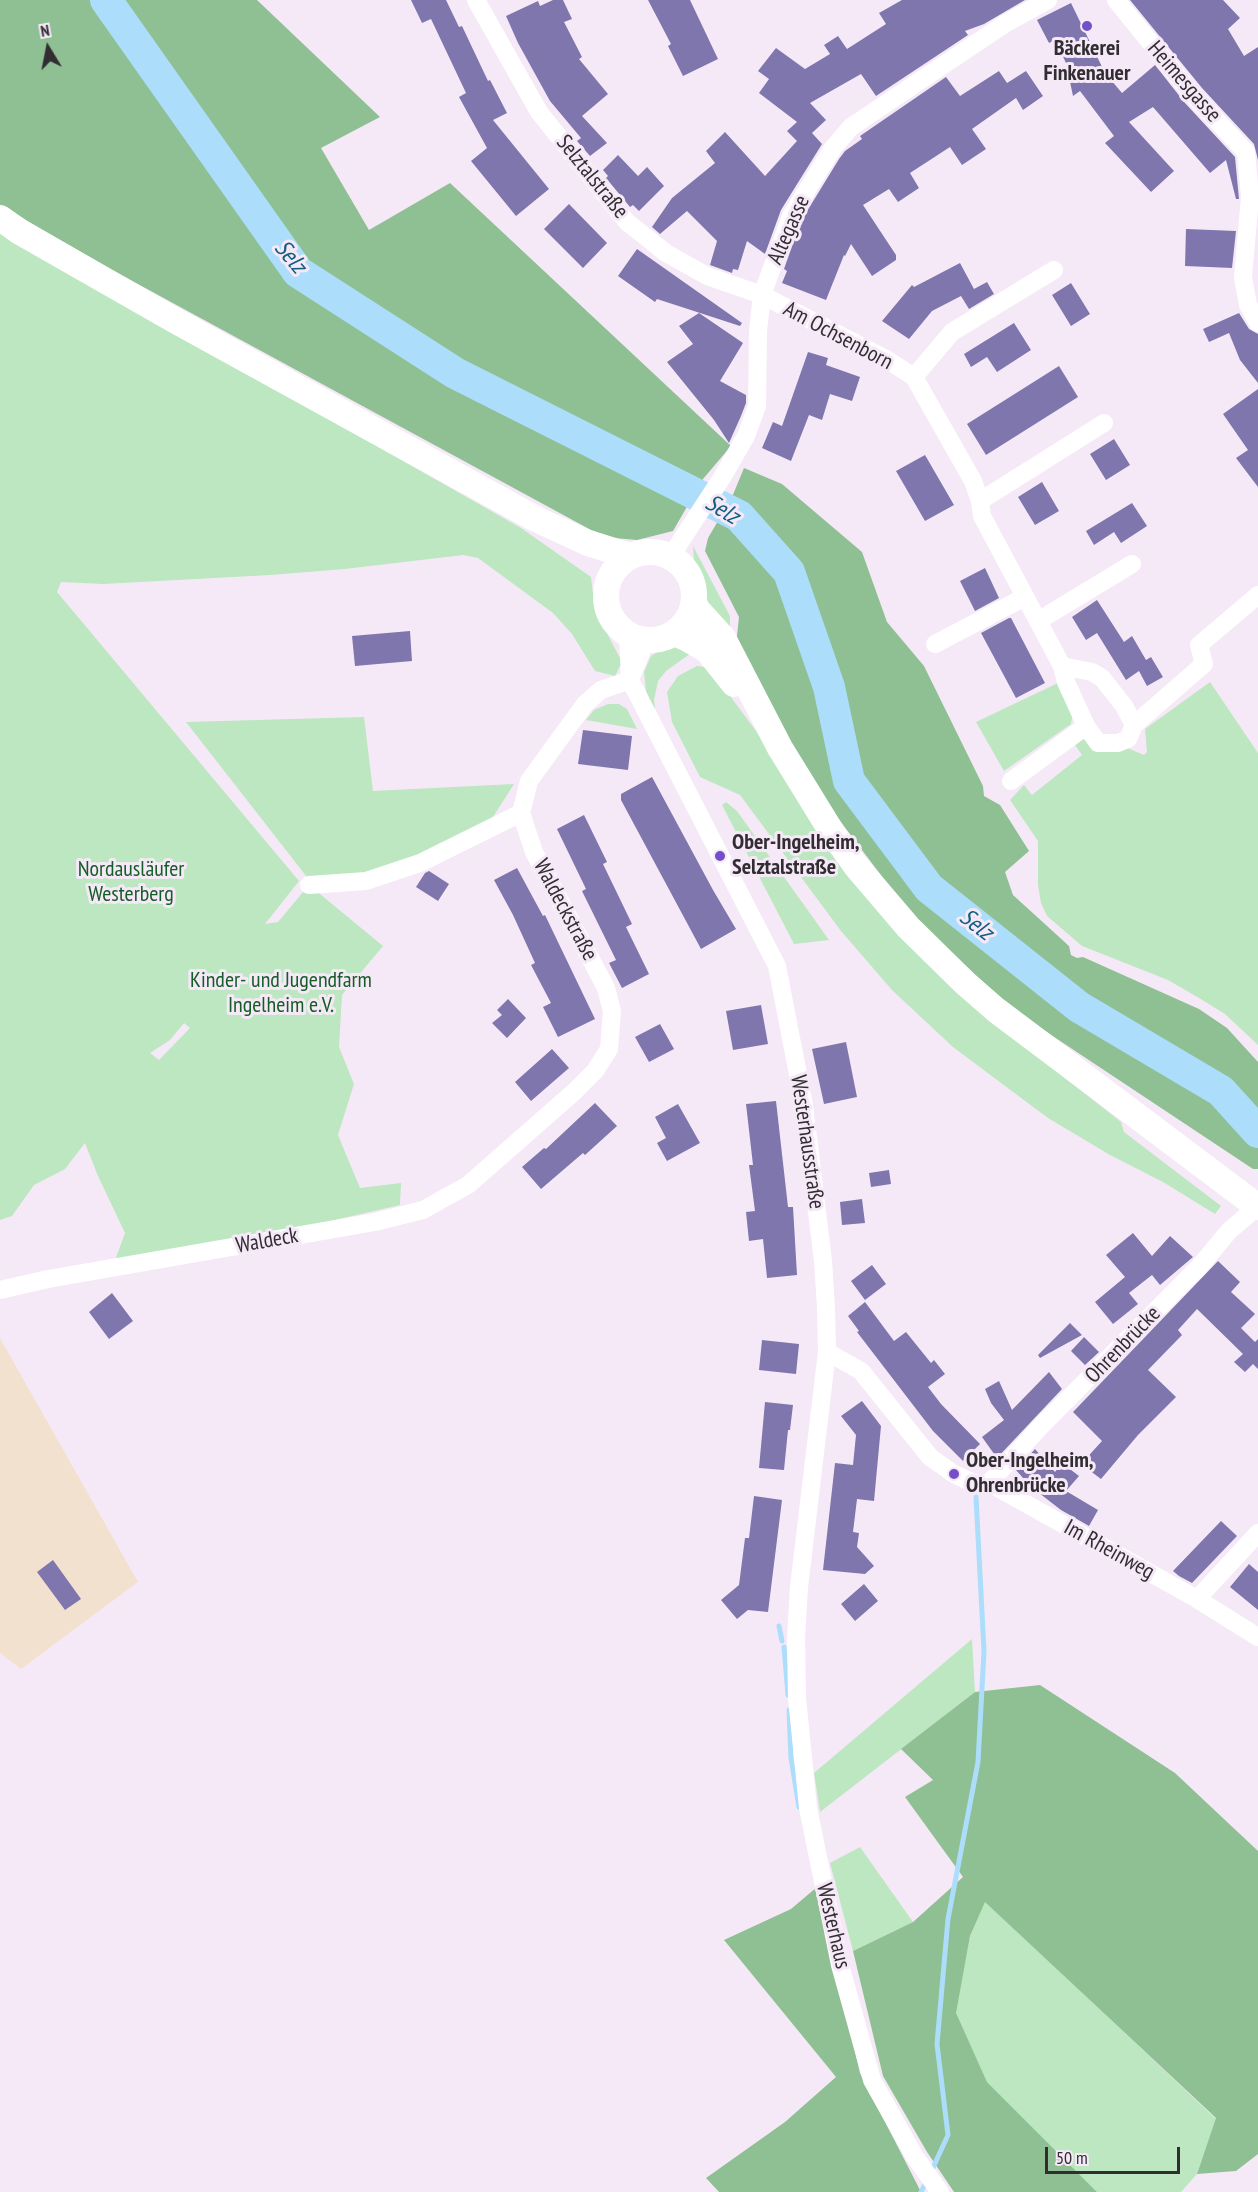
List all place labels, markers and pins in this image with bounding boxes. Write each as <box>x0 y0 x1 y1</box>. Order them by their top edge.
marker: Bäckerei Finkenauer <box>1080 19 1094 33</box>
place label: Bäckerei Finkenauer <box>1044 36 1130 88</box>
place label: Ober-Ingelheim, Selztalstraße <box>732 830 860 882</box>
marker: Ober-Ingelheim, Selztalstraße <box>713 849 727 863</box>
place label: Ober-Ingelheim, Ohrenbrücke <box>966 1448 1094 1500</box>
marker: Ober-Ingelheim, Ohrenbrücke <box>947 1467 961 1481</box>

